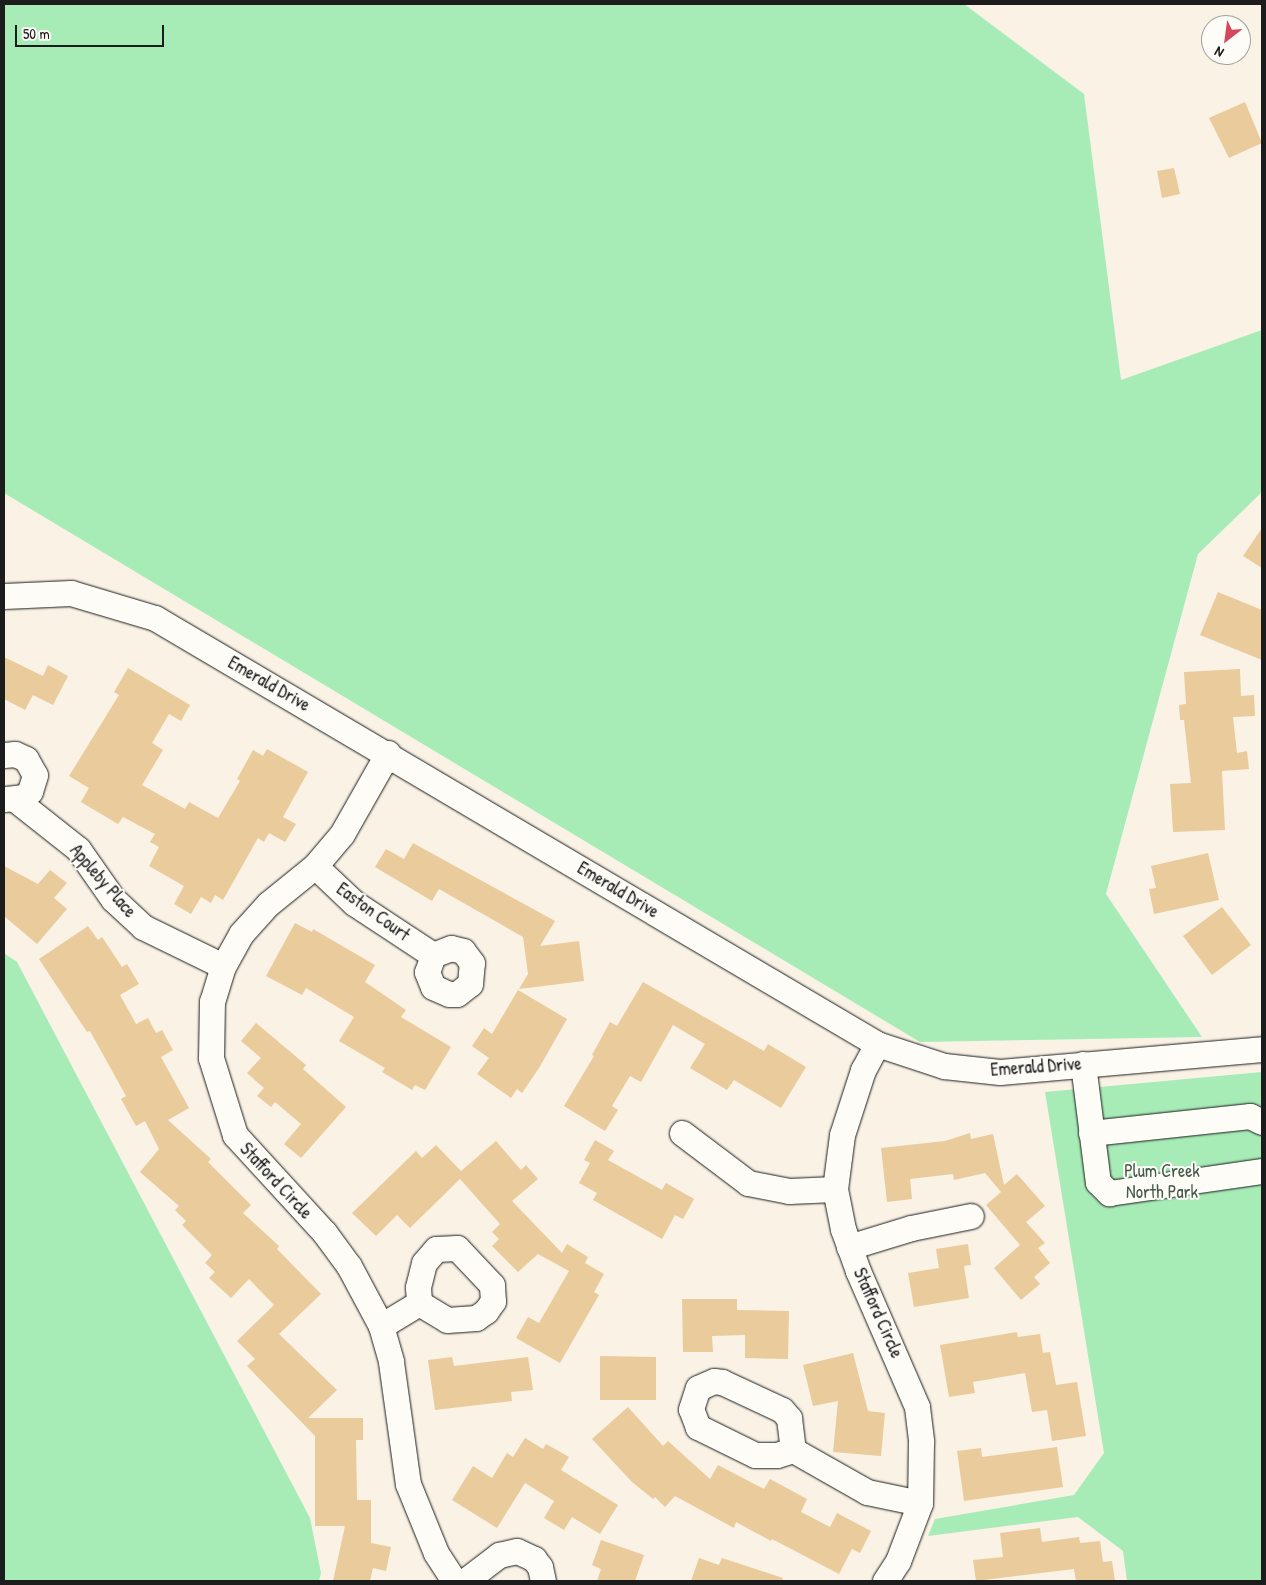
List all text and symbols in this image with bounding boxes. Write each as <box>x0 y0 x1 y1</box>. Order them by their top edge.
scale bar <box>18 15 166 47</box>
north arrow <box>1201 15 1251 65</box>
text: 50 m <box>23 23 50 44</box>
text: N <box>1211 42 1227 63</box>
street label: Emerald Drive <box>224 652 314 716</box>
street label: Appleby Place <box>65 840 141 922</box>
street label: Emerald Drive <box>573 857 663 923</box>
street label: Easton Court <box>332 878 414 946</box>
street label: Emerald Drive <box>990 1053 1082 1081</box>
street label: Stafford Circle <box>235 1139 317 1223</box>
park label: Plum Creek North Park <box>1124 1161 1200 1204</box>
street label: Stafford Circle <box>849 1265 907 1361</box>

